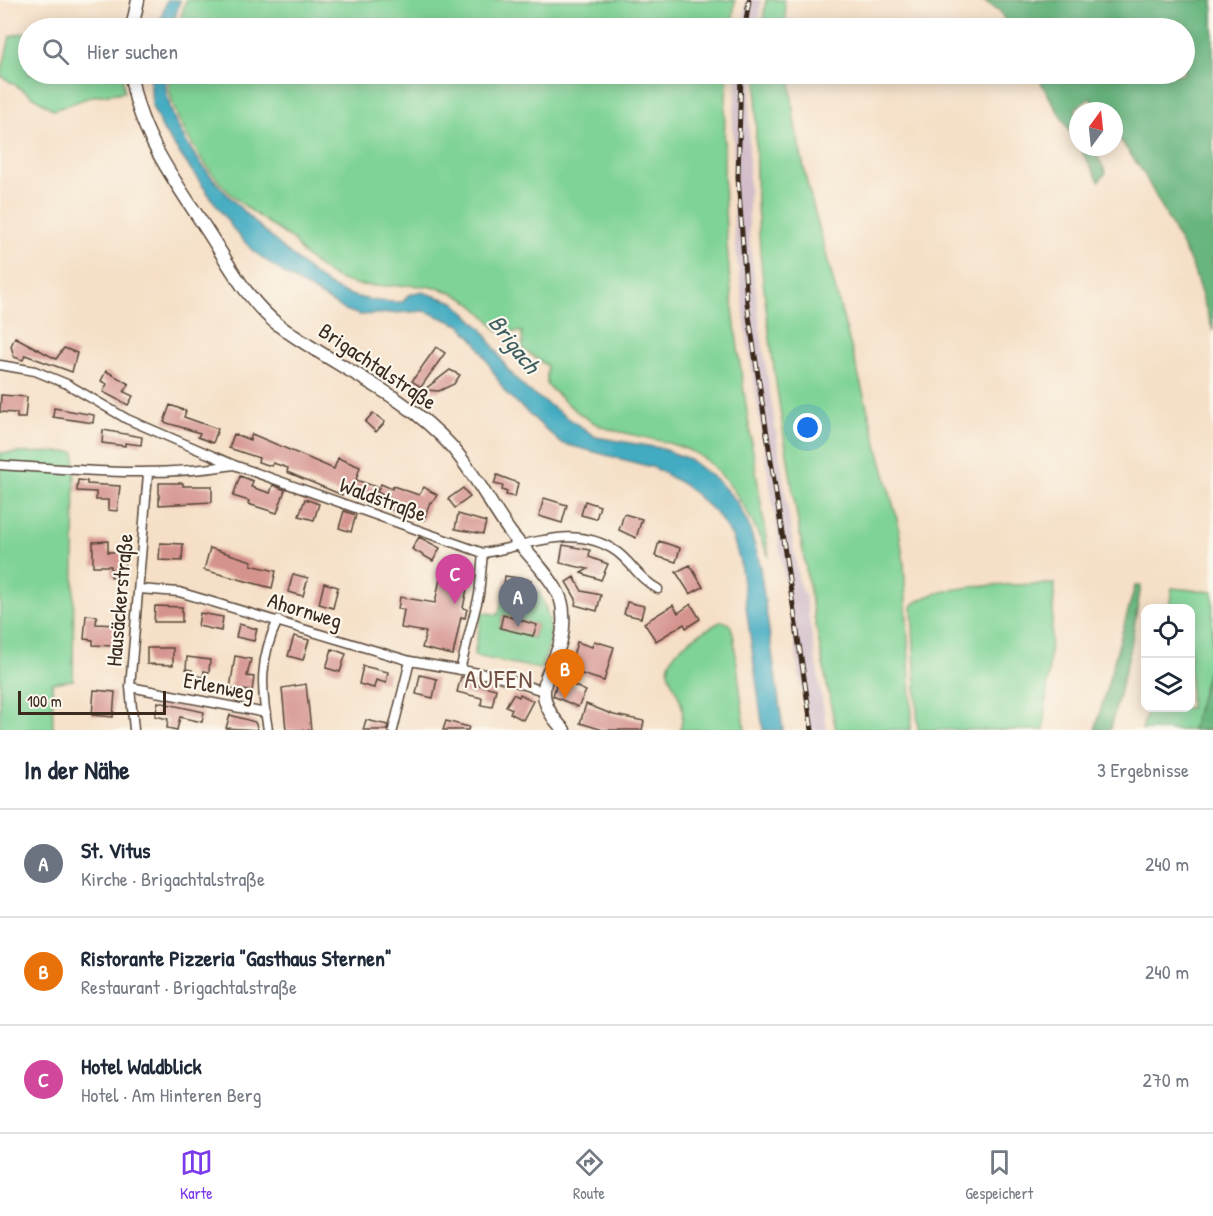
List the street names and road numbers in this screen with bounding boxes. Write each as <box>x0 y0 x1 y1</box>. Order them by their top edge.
street label: Brigachtalstraße <box>313 315 443 417</box>
street label: Waldstraße <box>336 469 431 529</box>
street label: Hausäckerstraße <box>98 532 140 668</box>
street label: Ahornweg <box>264 585 346 635</box>
street label: Erlenweg <box>181 664 257 708</box>

